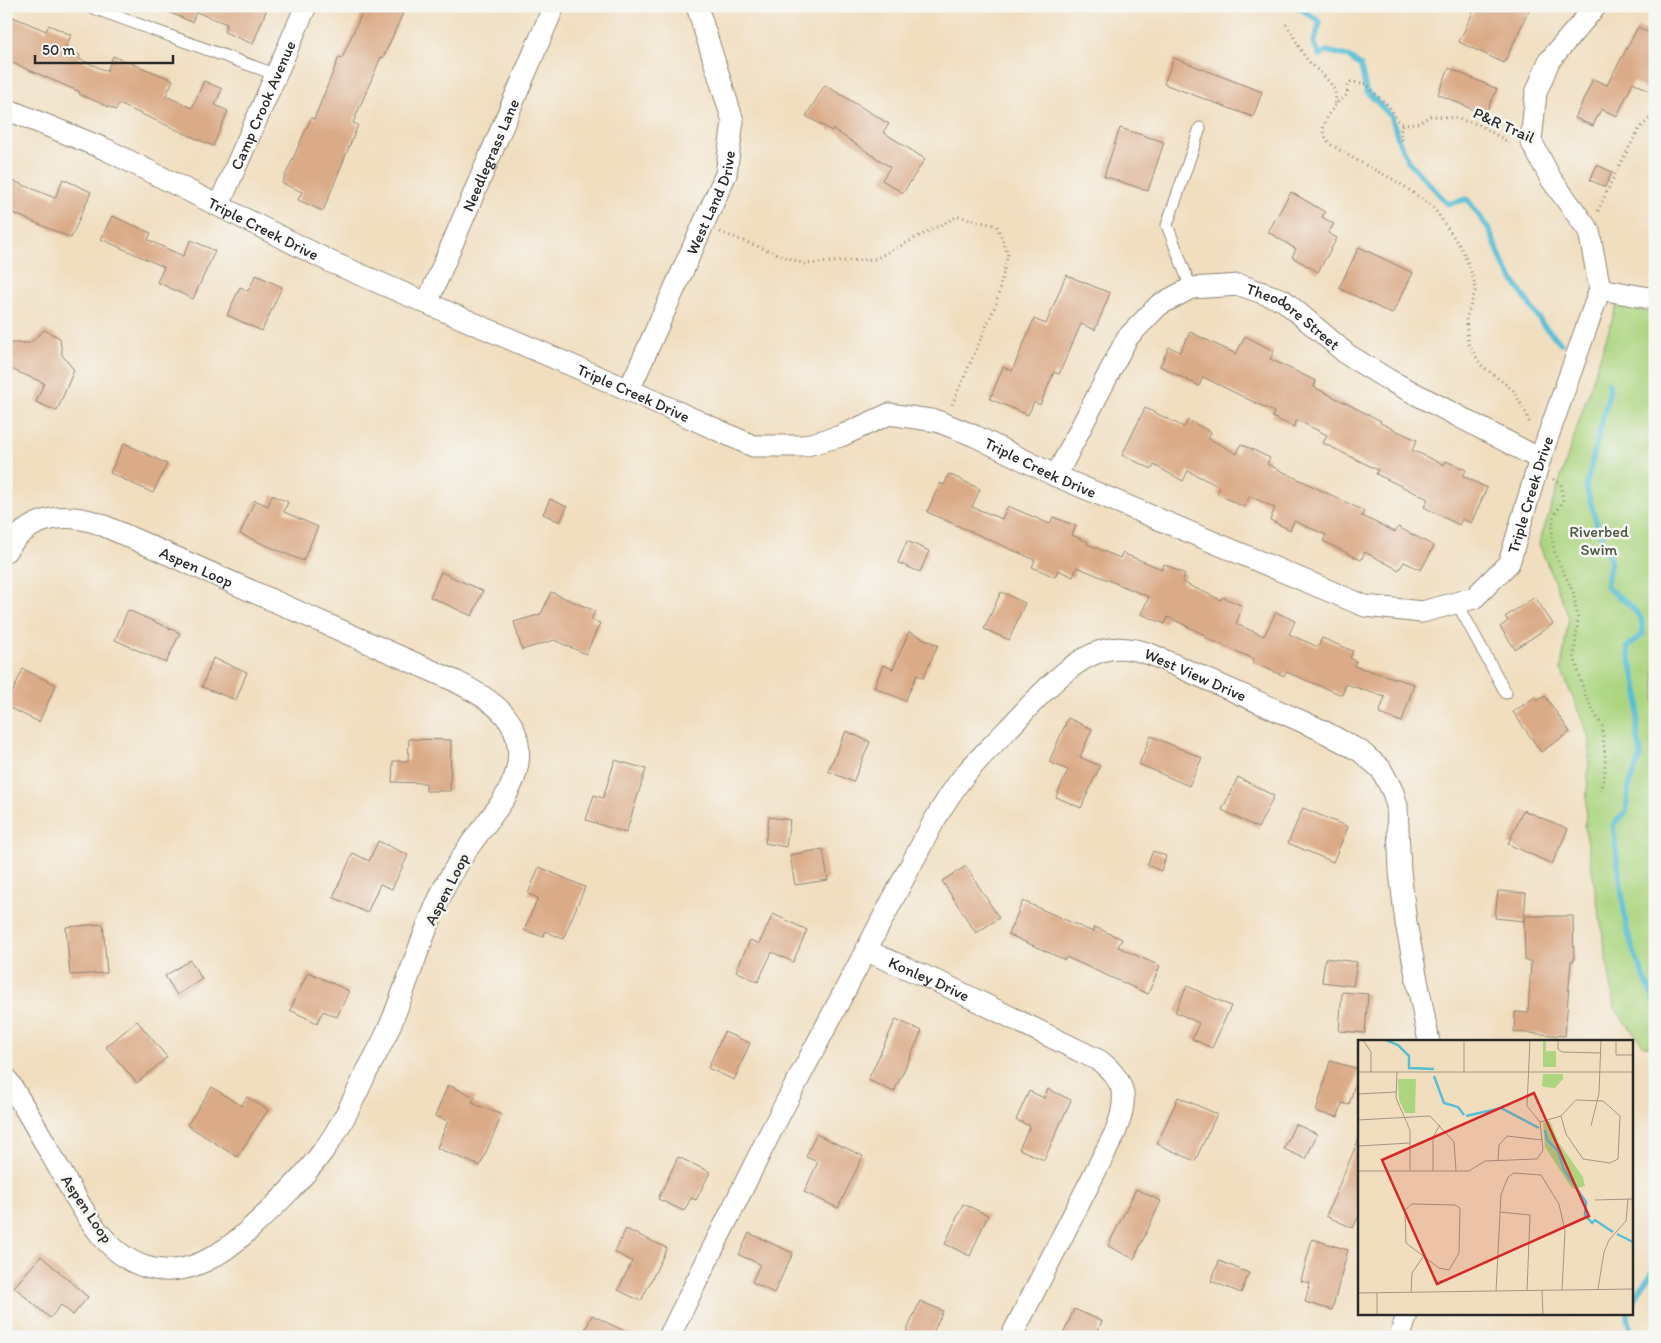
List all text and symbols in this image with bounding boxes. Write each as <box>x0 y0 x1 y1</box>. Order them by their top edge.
scale bar <box>35 32 172 64</box>
street label: Camp Crook Avenue <box>226 37 299 173</box>
text: 50 m <box>42 41 75 59</box>
street label: Needlegrass Lane <box>458 95 523 214</box>
street label: P&R Trail <box>1470 103 1538 147</box>
street label: West Land Drive <box>682 149 739 257</box>
street label: Triple Creek Drive <box>205 193 322 264</box>
street label: Theodore Street <box>1244 278 1344 354</box>
street label: Triple Creek Drive <box>574 359 693 426</box>
street label: Triple Creek Drive <box>982 433 1100 502</box>
street label: Triple Creek Drive <box>1503 433 1557 555</box>
park label: Riverbed Swim <box>1569 522 1629 559</box>
street label: Aspen Loop <box>157 542 236 591</box>
street label: West View Drive <box>1142 643 1249 705</box>
street label: Aspen Loop <box>421 850 473 928</box>
street label: Konley Drive <box>886 952 973 1005</box>
inset map <box>1358 1040 1634 1316</box>
street label: Aspen Loop <box>57 1171 117 1247</box>

